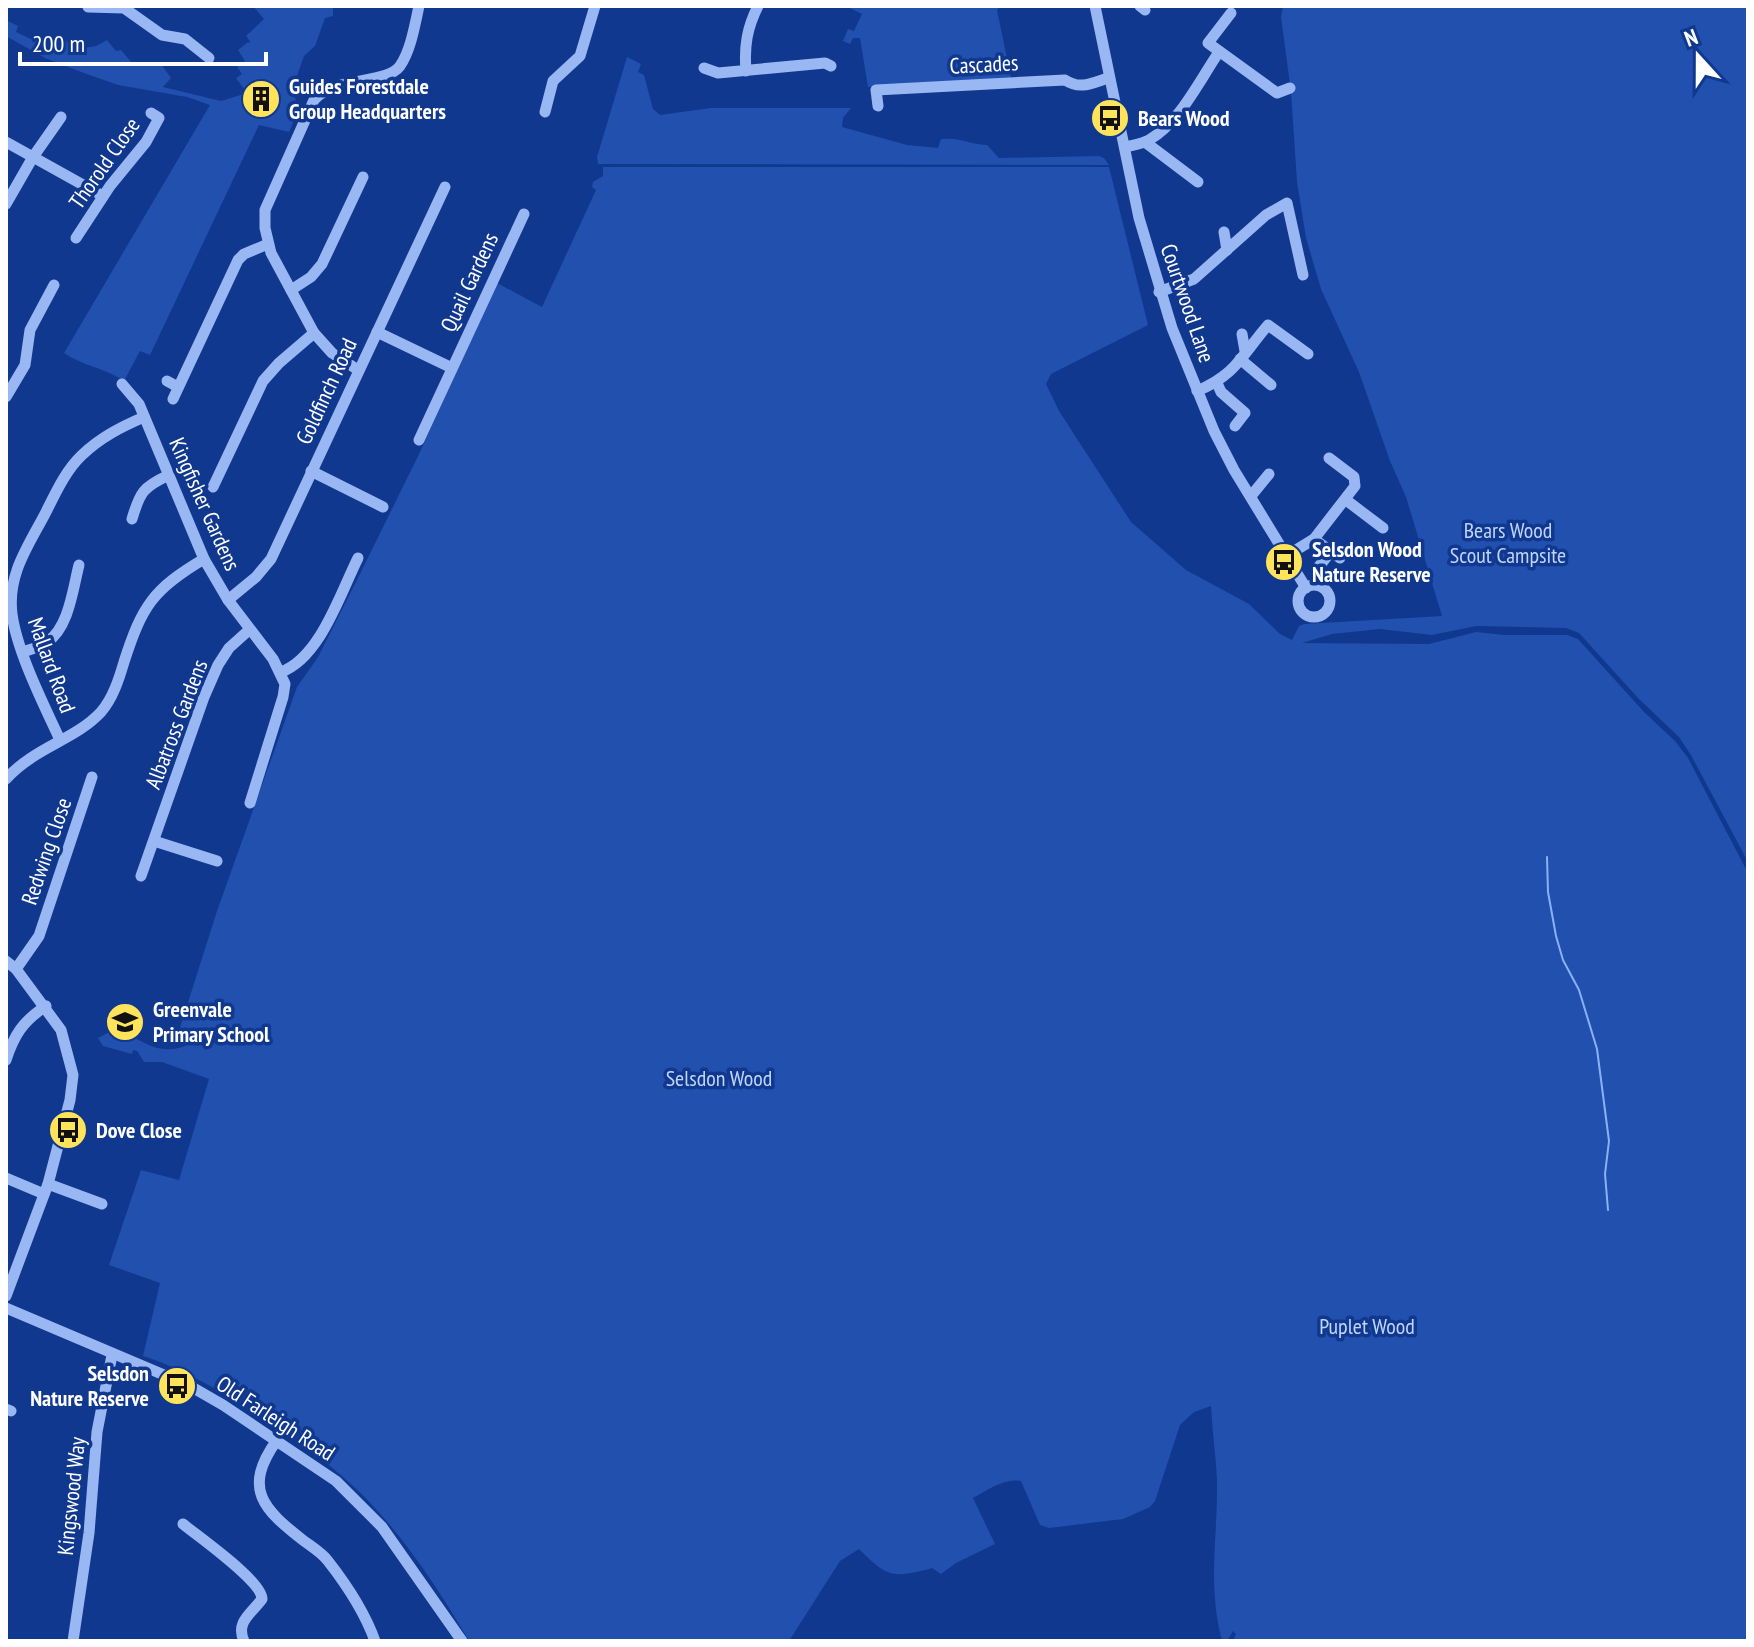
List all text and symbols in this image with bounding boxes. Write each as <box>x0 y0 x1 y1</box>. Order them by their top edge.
scale bar <box>20 16 266 66</box>
north arrow <box>1658 16 1738 96</box>
text: N <box>1680 22 1701 53</box>
text: 200 m <box>32 28 85 59</box>
street label: Cascades <box>949 48 1019 80</box>
place label: Guides Forestdale Group Headquarters <box>289 72 446 125</box>
building icon: Guides Forestdale Group Headquarters <box>240 78 282 120</box>
bus stop icon: Bears Wood <box>1089 97 1131 139</box>
place label: Bears Wood <box>1138 104 1230 132</box>
street label: Thorold Close <box>62 112 146 214</box>
street label: Quail Gardens <box>434 228 504 336</box>
street label: Courtwood Lane <box>1155 240 1221 366</box>
street label: Goldfinch Road <box>289 333 363 449</box>
street label: Kingfisher Gardens <box>163 433 247 575</box>
park label: Bears Wood Scout Campsite <box>1450 516 1566 569</box>
place label: Selsdon Wood Nature Reserve <box>1312 535 1431 588</box>
bus stop icon: Selsdon Wood Nature Reserve <box>1263 541 1305 583</box>
street label: Mallard Road <box>22 613 82 717</box>
street label: Albatross Gardens <box>138 655 214 793</box>
street label: Redwing Close <box>15 794 77 908</box>
place label: Greenvale Primary School <box>153 995 270 1048</box>
school or university icon: Greenvale Primary School <box>104 1001 146 1043</box>
park label: Selsdon Wood <box>666 1064 772 1092</box>
bus stop icon: Dove Close <box>47 1109 89 1151</box>
place label: Dove Close <box>96 1116 182 1144</box>
park label: Puplet Wood <box>1319 1312 1415 1340</box>
place label: Selsdon Nature Reserve <box>30 1359 149 1412</box>
bus stop icon: Selsdon Nature Reserve <box>156 1365 198 1407</box>
street label: Old Farleigh Road <box>211 1369 341 1467</box>
street label: Kingswood Way <box>51 1435 91 1557</box>

